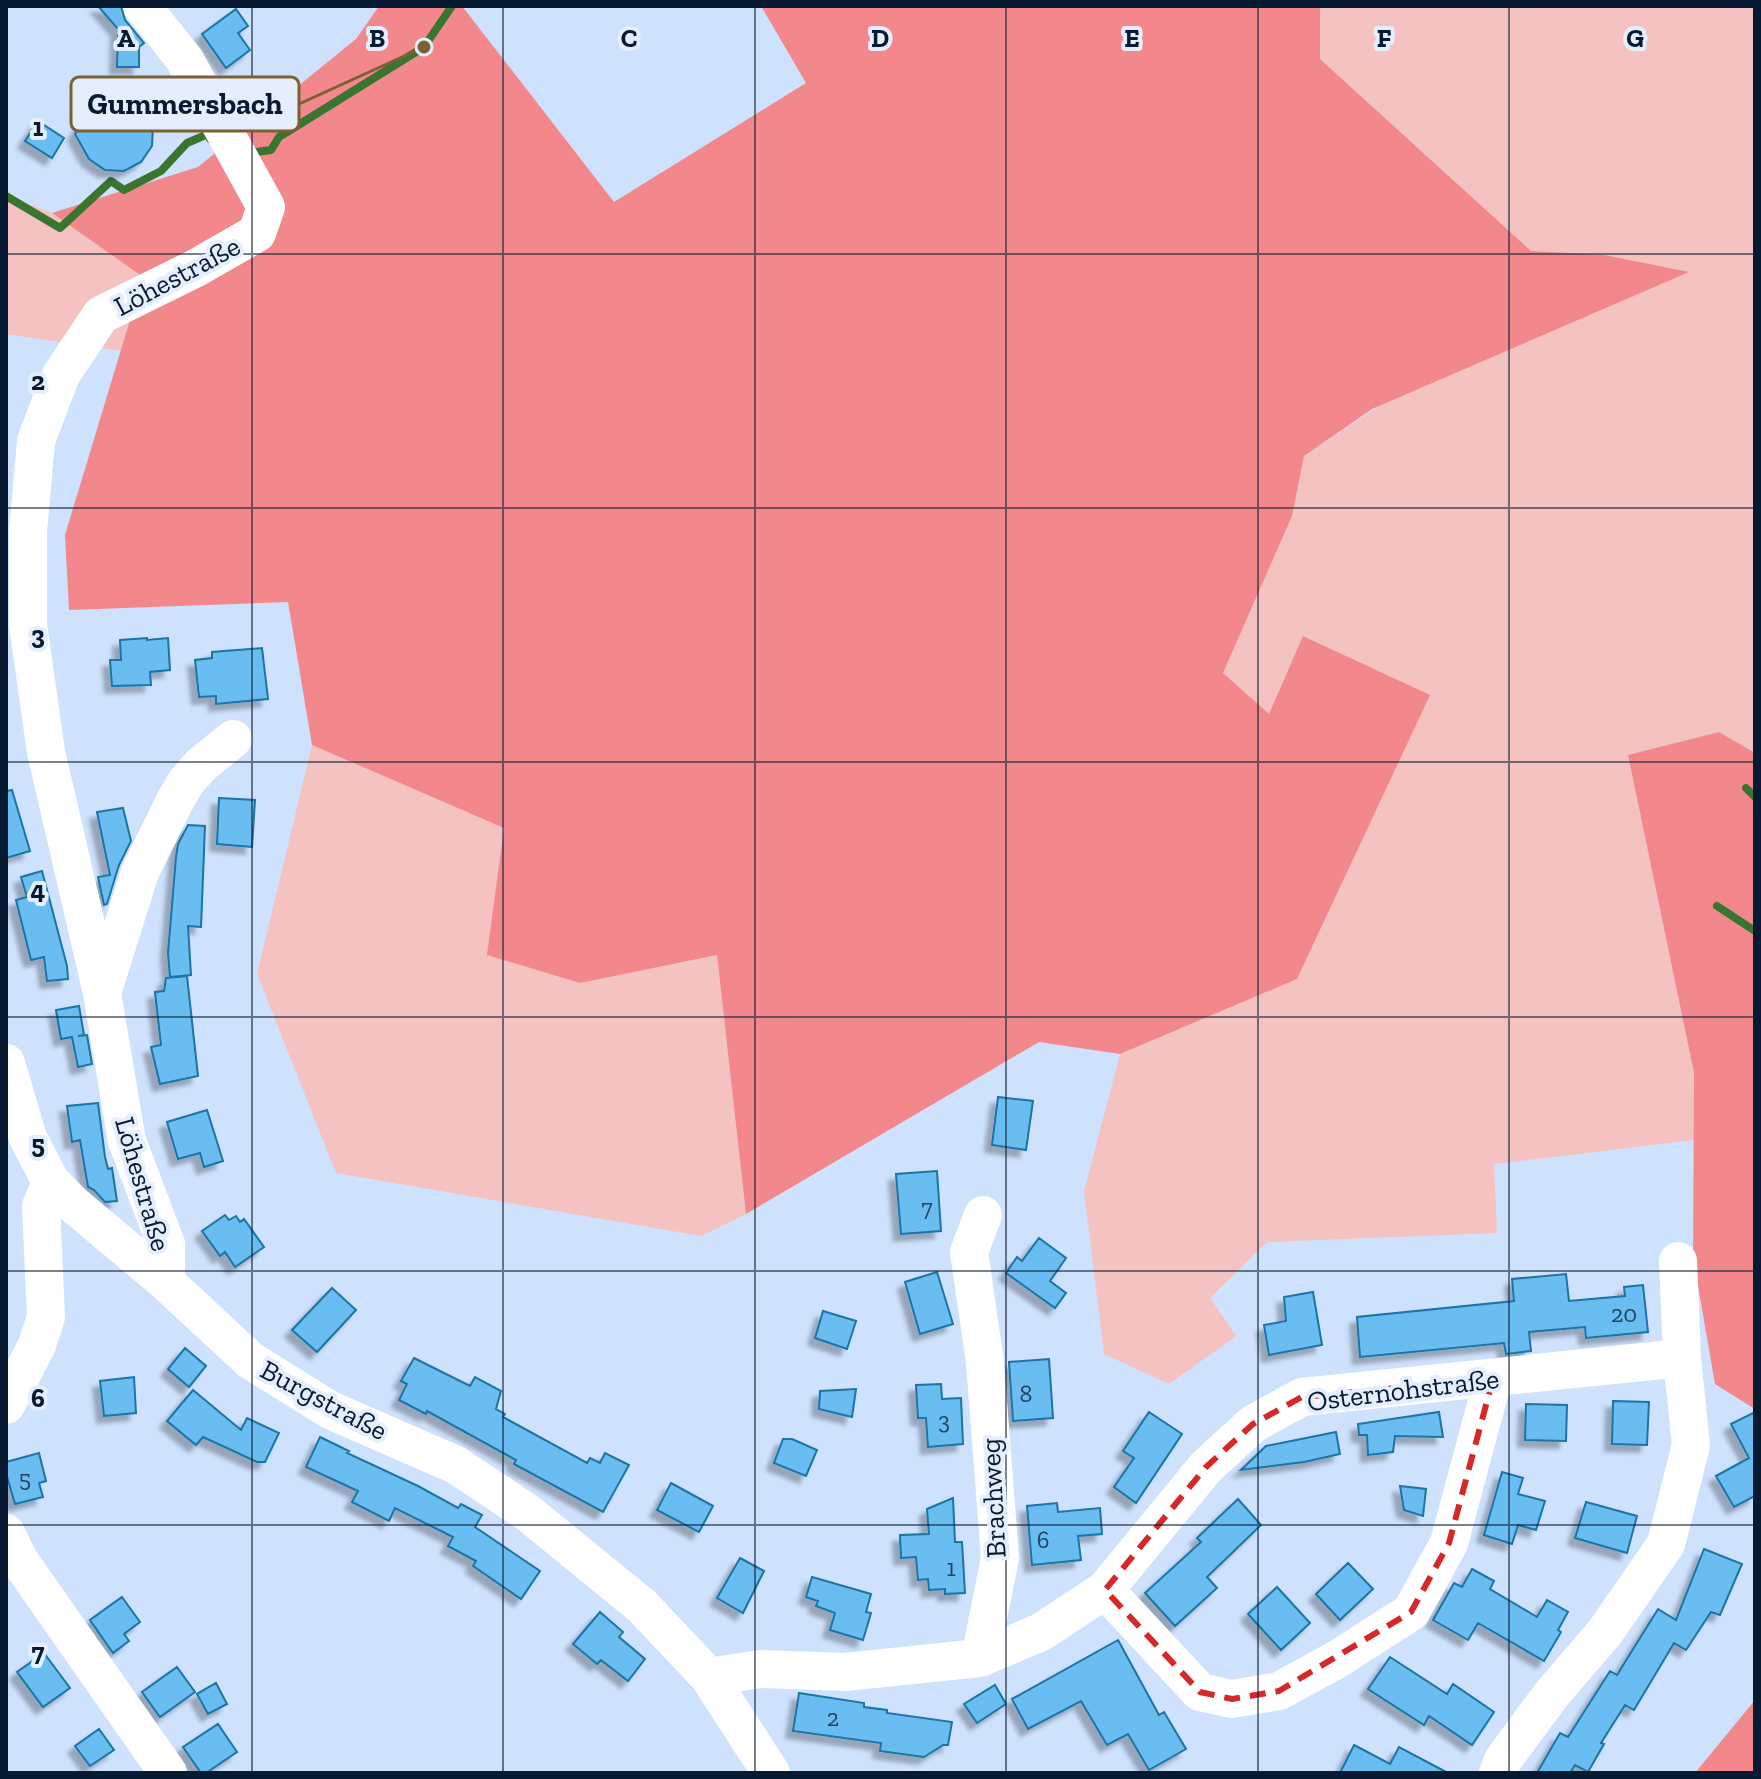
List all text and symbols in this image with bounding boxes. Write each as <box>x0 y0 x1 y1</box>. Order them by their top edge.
text: A <box>117 22 135 54</box>
text: B <box>369 22 385 54</box>
text: C <box>621 22 637 54</box>
text: D <box>871 22 889 54</box>
text: E <box>1124 22 1140 54</box>
text: F <box>1377 22 1392 54</box>
text: G <box>1626 22 1644 54</box>
callout: Gummersbach <box>71 77 299 131</box>
text: Gummersbach <box>87 86 283 122</box>
text: 1 <box>33 111 44 143</box>
street label: Löhestraße <box>108 229 246 323</box>
text: 2 <box>31 365 45 397</box>
text: 3 <box>31 619 45 651</box>
text: 4 <box>31 874 46 906</box>
street label: Löhestraße <box>108 1113 178 1255</box>
text: 5 <box>31 1128 45 1160</box>
house number: 7 <box>921 1193 933 1222</box>
house number: 20 <box>1611 1299 1637 1328</box>
street label: Burgstraße <box>255 1353 393 1447</box>
street label: Osternohstraße <box>1305 1362 1501 1418</box>
house number: 8 <box>1020 1379 1032 1408</box>
text: 6 <box>31 1382 45 1414</box>
house number: 3 <box>938 1406 950 1435</box>
street label: Brachweg <box>973 1437 1013 1559</box>
house number: 5 <box>19 1464 31 1493</box>
house number: 6 <box>1037 1525 1049 1554</box>
house number: 1 <box>946 1553 956 1582</box>
text: 7 <box>32 1636 45 1668</box>
house number: 2 <box>827 1703 839 1732</box>

